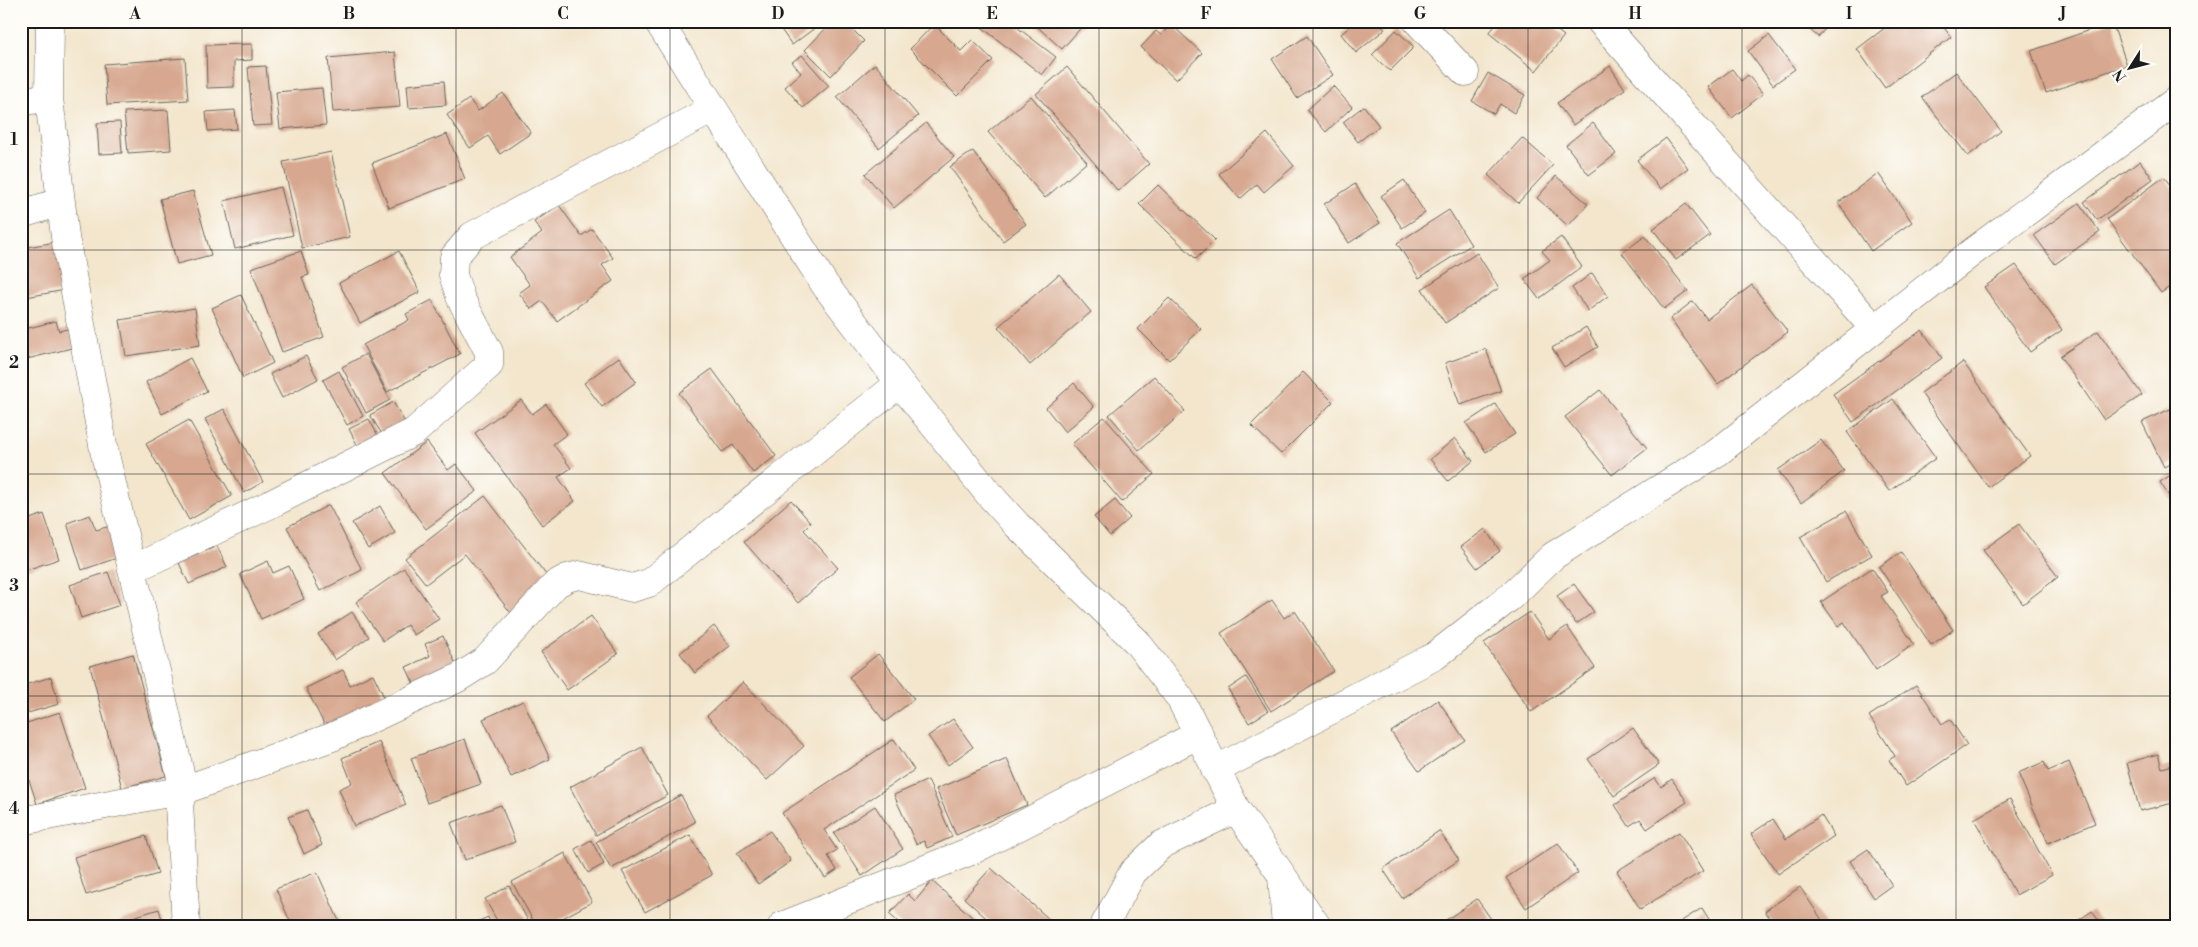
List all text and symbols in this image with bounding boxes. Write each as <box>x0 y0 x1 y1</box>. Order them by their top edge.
text: A <box>128 4 141 24</box>
text: B <box>343 4 355 24</box>
text: C <box>557 4 569 24</box>
text: D <box>772 4 785 24</box>
text: E <box>986 4 998 24</box>
text: F <box>1200 4 1212 24</box>
text: G <box>1414 4 1427 24</box>
text: H <box>1628 4 1642 24</box>
text: I <box>1846 4 1852 24</box>
text: J <box>2058 4 2066 24</box>
north arrow <box>2106 42 2156 92</box>
text: N <box>2110 65 2131 85</box>
text: 1 <box>10 130 18 150</box>
text: 2 <box>9 353 19 373</box>
text: 3 <box>9 576 19 596</box>
text: 4 <box>9 799 20 819</box>

